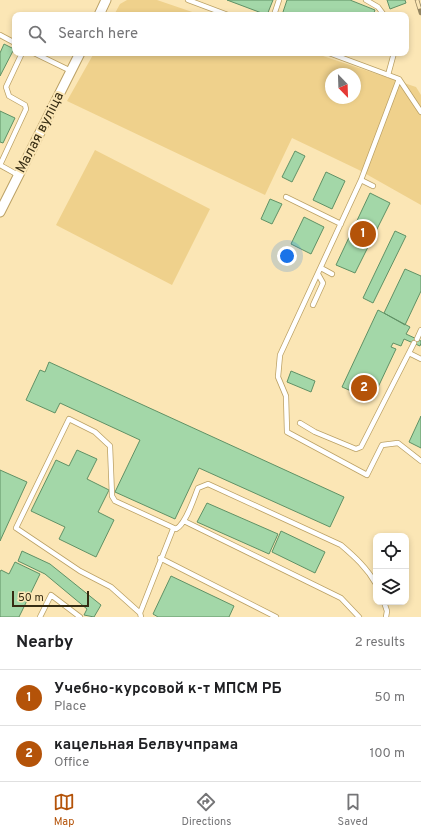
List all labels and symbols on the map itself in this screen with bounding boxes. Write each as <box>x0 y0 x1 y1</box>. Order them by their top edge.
north arrow <box>325 68 361 104</box>
street label: Малая вуліца <box>13 89 68 176</box>
pin: 1 <box>350 219 376 249</box>
your location <box>277 246 297 266</box>
pin: 2 <box>351 373 377 403</box>
scale bar <box>12 589 89 608</box>

